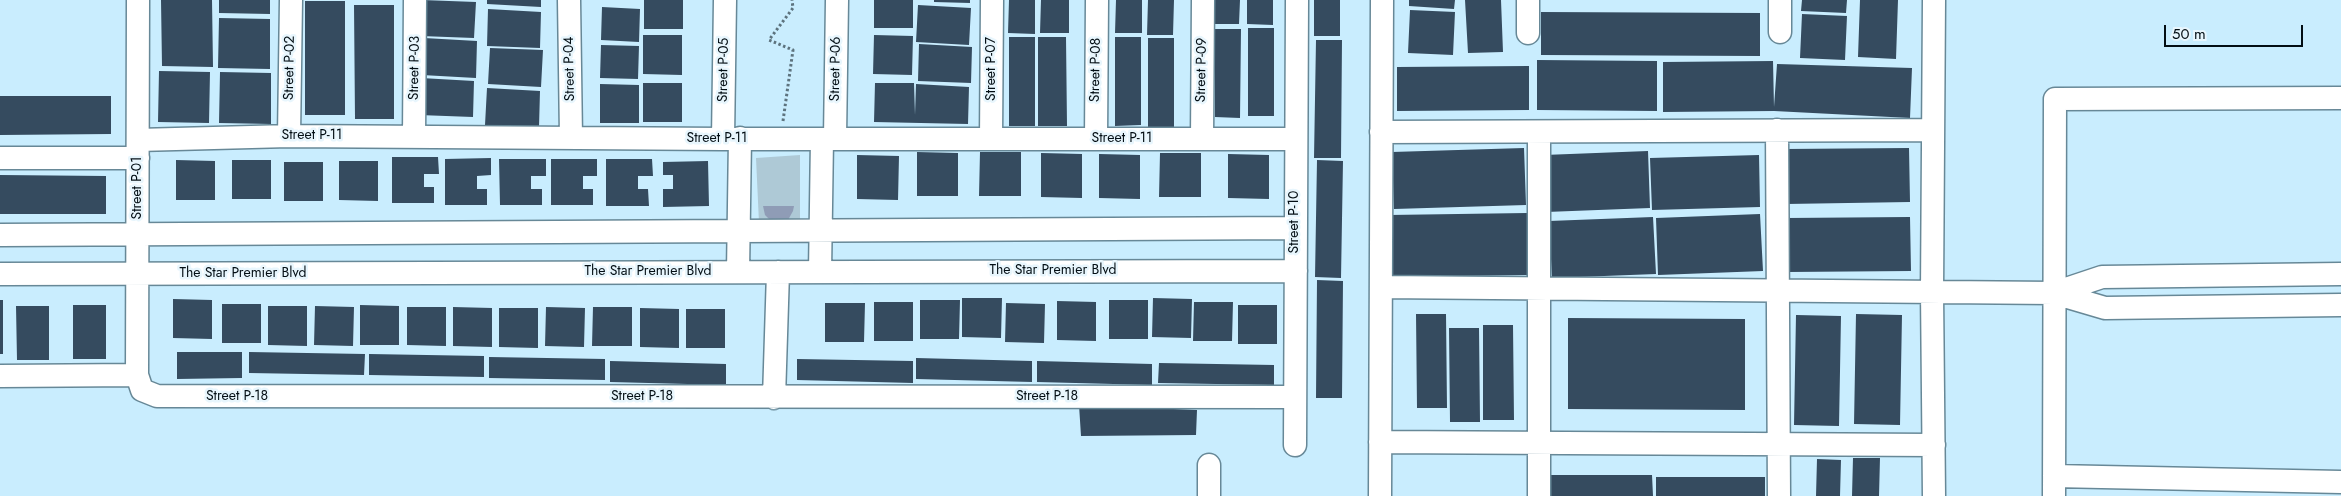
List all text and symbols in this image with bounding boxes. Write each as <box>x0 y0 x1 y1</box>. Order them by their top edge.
scale bar <box>2166 15 2305 47</box>
text: 50 m <box>2172 23 2206 45</box>
street label: Street P-02 <box>281 36 299 100</box>
street label: Street P-03 <box>406 36 424 100</box>
street label: Street P-04 <box>561 36 579 102</box>
street label: Street P-06 <box>827 37 845 101</box>
street label: Street P-07 <box>984 37 1000 101</box>
street label: Street P-05 <box>715 38 733 102</box>
street label: Street P-08 <box>1087 38 1105 102</box>
street label: Street P-09 <box>1193 38 1211 102</box>
street label: Street P-11 <box>282 128 342 144</box>
street label: Street P-11 <box>687 131 747 147</box>
street label: Street P-11 <box>1092 131 1152 147</box>
street label: Street P-01 <box>130 157 146 219</box>
street label: Street P-10 <box>1287 191 1303 253</box>
street label: The Star Premier Blvd <box>989 263 1117 279</box>
street label: The Star Premier Blvd <box>584 264 712 280</box>
street label: The Star Premier Blvd <box>179 266 307 282</box>
street label: Street P-18 <box>206 389 268 405</box>
street label: Street P-18 <box>611 389 673 405</box>
street label: Street P-18 <box>1016 389 1078 405</box>

